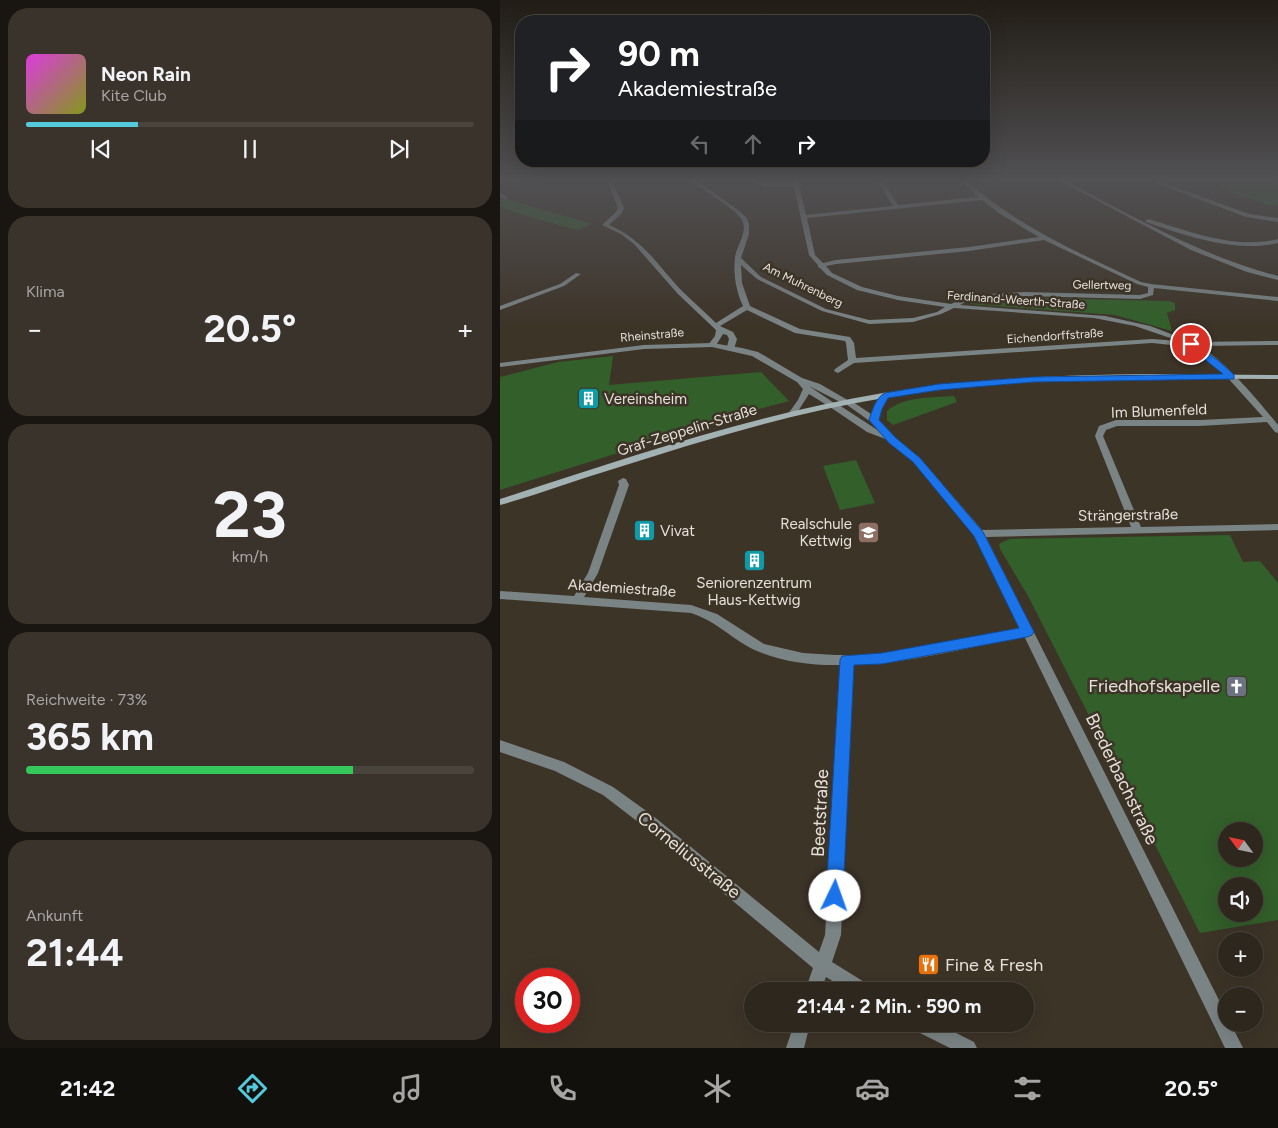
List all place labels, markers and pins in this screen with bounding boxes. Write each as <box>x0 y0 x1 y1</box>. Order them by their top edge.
pin <box>1170 323 1212 365</box>
building icon: Vereinsheim <box>576 387 600 411</box>
place label: Vereinsheim <box>604 390 687 408</box>
place label: Realschule Kettwig <box>780 515 852 550</box>
building icon: Vivat <box>632 519 656 543</box>
school or university icon: Realschule Kettwig <box>856 521 880 545</box>
place label: Vivat <box>660 522 695 540</box>
building icon: Seniorenzentrum Haus-Kettwig <box>742 548 766 572</box>
place label: Seniorenzentrum Haus-Kettwig <box>696 574 812 609</box>
church icon: Friedhofskapelle <box>1224 674 1248 698</box>
place label: Friedhofskapelle <box>1088 675 1220 697</box>
restaurant icon: Fine & Fresh <box>917 953 941 977</box>
place label: Fine & Fresh <box>945 954 1043 976</box>

